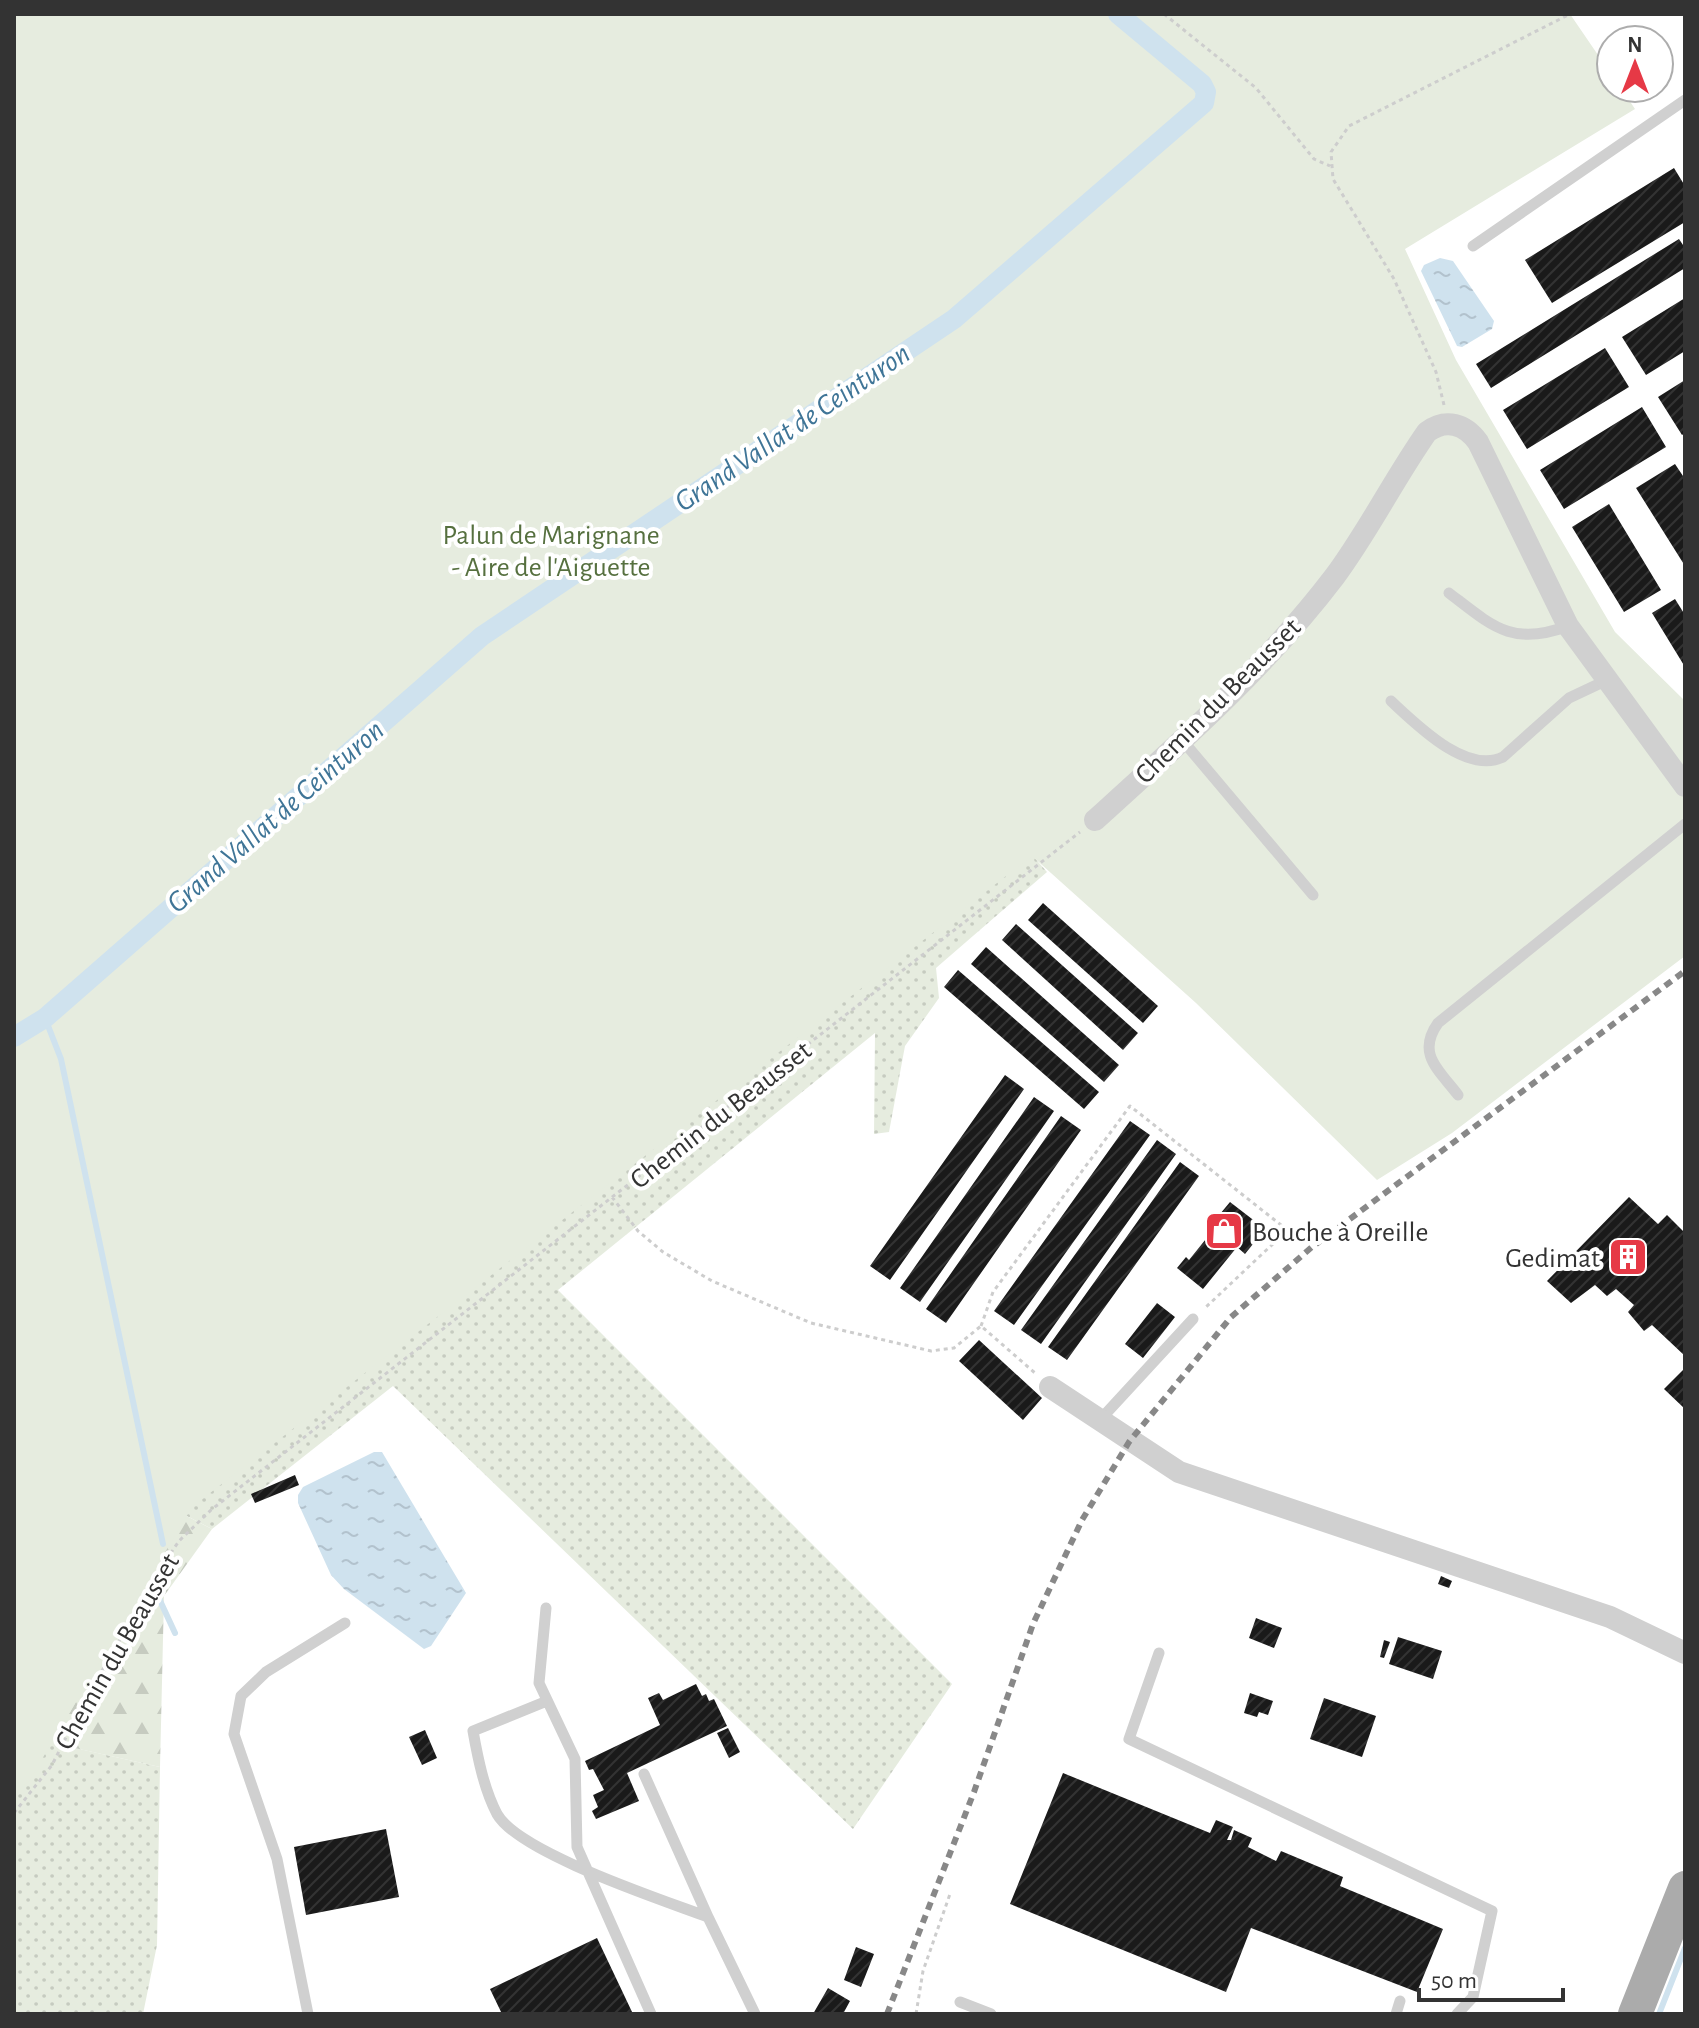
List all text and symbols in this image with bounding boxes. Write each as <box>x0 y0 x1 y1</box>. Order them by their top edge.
north arrow <box>1595 24 1675 104</box>
text: N <box>1627 34 1643 56</box>
water label: Grand Vallat de Ceinturon <box>670 338 916 518</box>
park label: Palun de Marignane - Aire de l'Aiguette <box>442 522 660 582</box>
street label: Chemin du Beausset <box>1130 613 1307 789</box>
water label: Grand Vallat de Ceinturon <box>161 715 390 919</box>
street label: Chemin du Beausset <box>625 1036 817 1195</box>
shop icon: Bouche à Oreille <box>1203 1210 1245 1252</box>
place label: Bouche à Oreille <box>1252 1219 1428 1247</box>
building icon: Gedimat <box>1607 1236 1649 1278</box>
place label: Gedimat <box>1505 1245 1600 1273</box>
street label: Chemin du Beausset <box>50 1549 185 1755</box>
scale bar <box>1419 1952 1563 2002</box>
text: 50 m <box>1431 1969 1477 1993</box>

